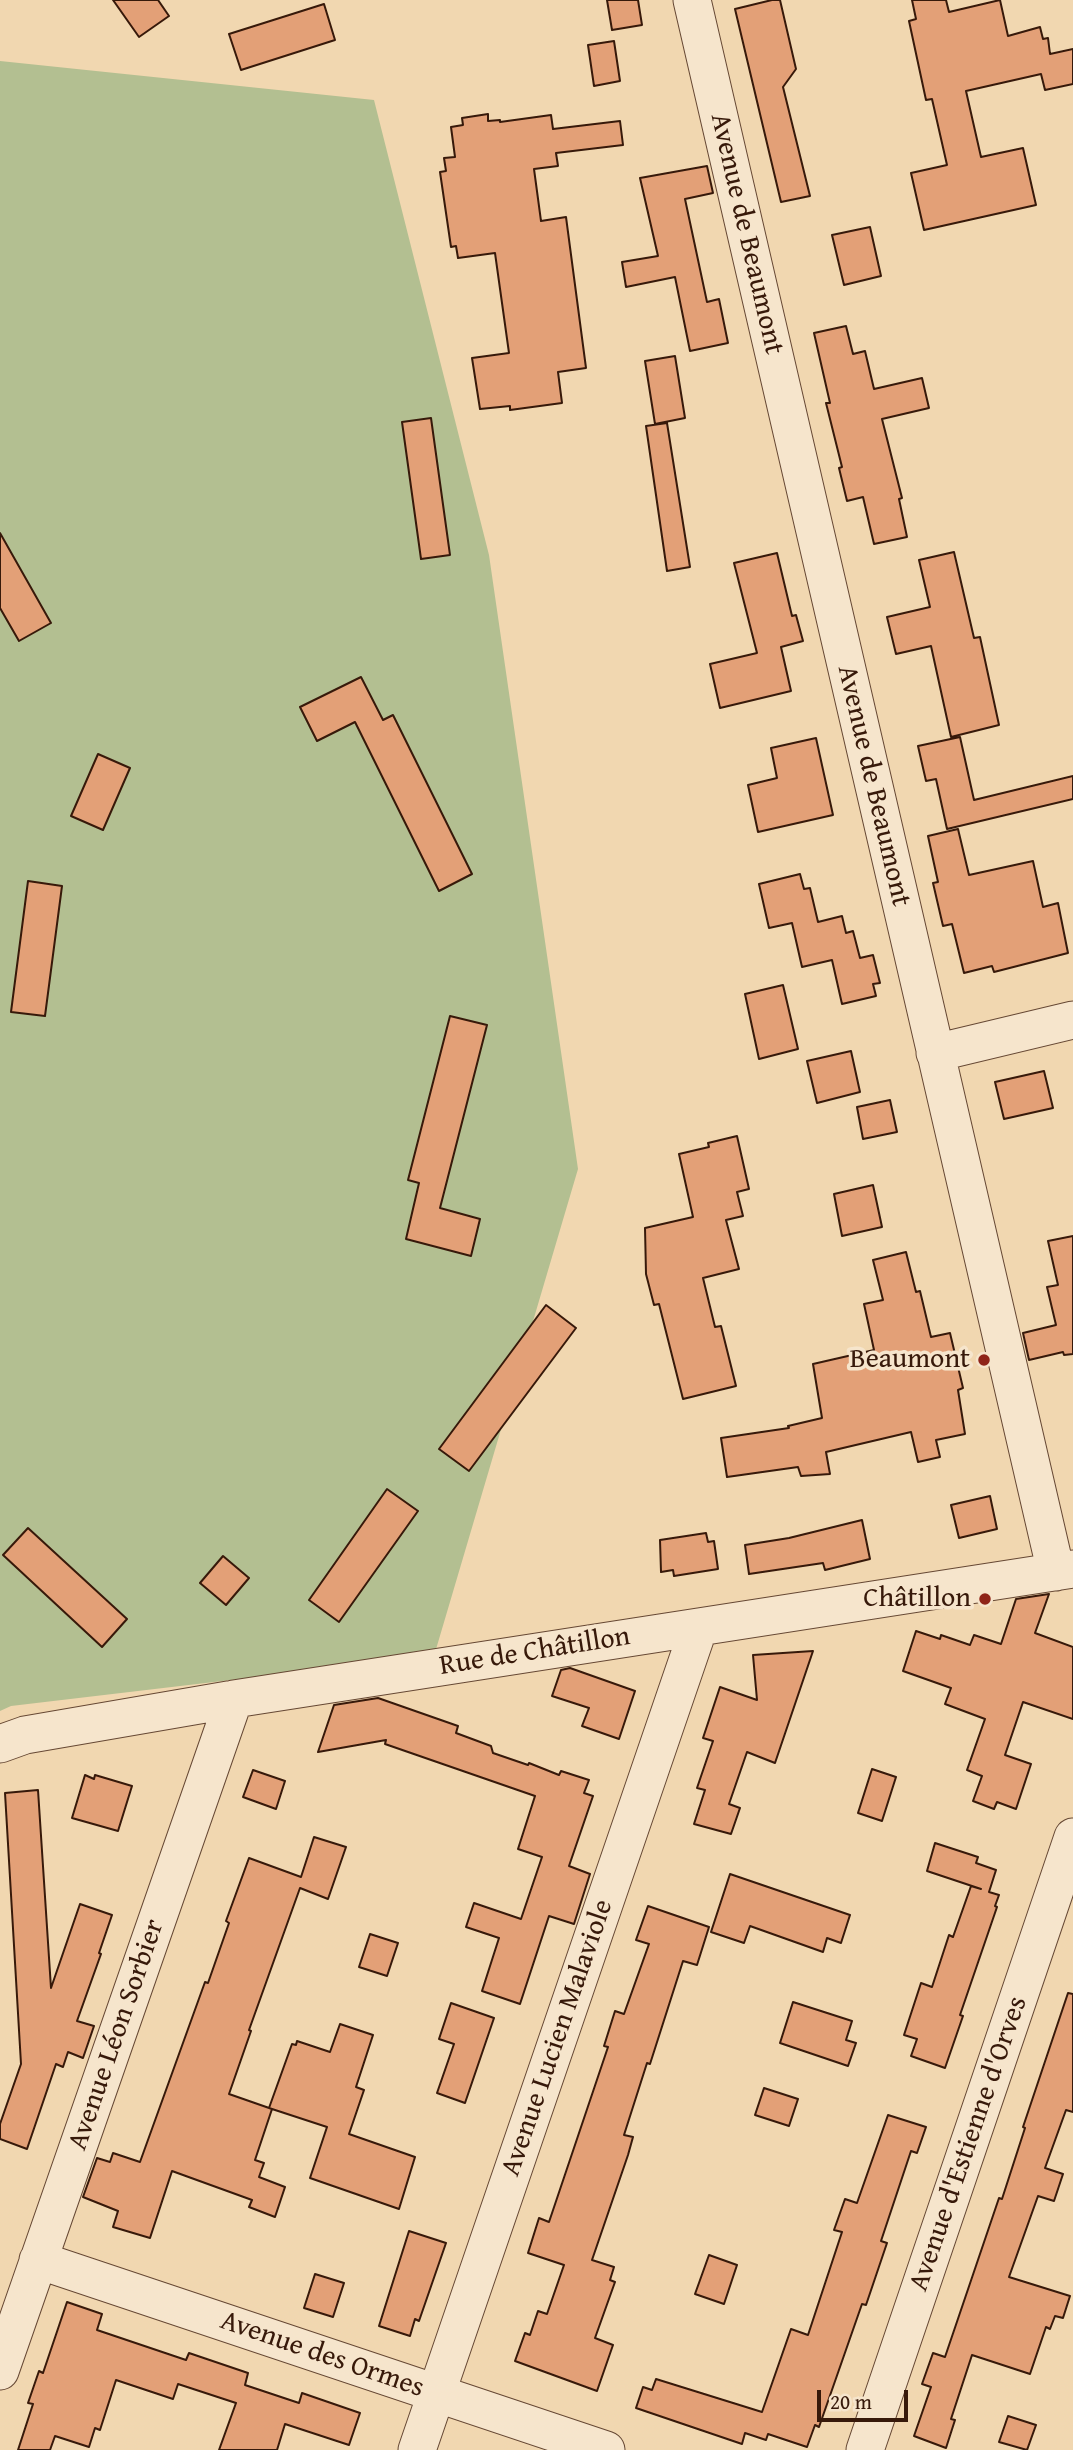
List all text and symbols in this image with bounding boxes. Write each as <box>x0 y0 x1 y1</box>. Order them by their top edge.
street label: Avenue de Beaumont <box>702 110 790 358</box>
street label: Avenue de Beaumont <box>829 662 917 910</box>
place label: Beaumont <box>850 1343 970 1377</box>
marker: Beaumont <box>976 1352 992 1368</box>
place label: Châtillon <box>863 1582 971 1616</box>
marker: Châtillon <box>977 1591 993 1607</box>
street label: Rue de Châtillon <box>437 1620 633 1684</box>
street label: Avenue Lucien Malaviole <box>495 1895 621 2181</box>
street label: Avenue Léon Sorbier <box>62 1915 172 2155</box>
street label: Avenue d'Estienne d'Orves <box>903 1992 1035 2296</box>
street label: Avenue des Ormes <box>216 2304 428 2406</box>
scale bar <box>821 2376 912 2420</box>
text: 20 m <box>830 2386 872 2417</box>

